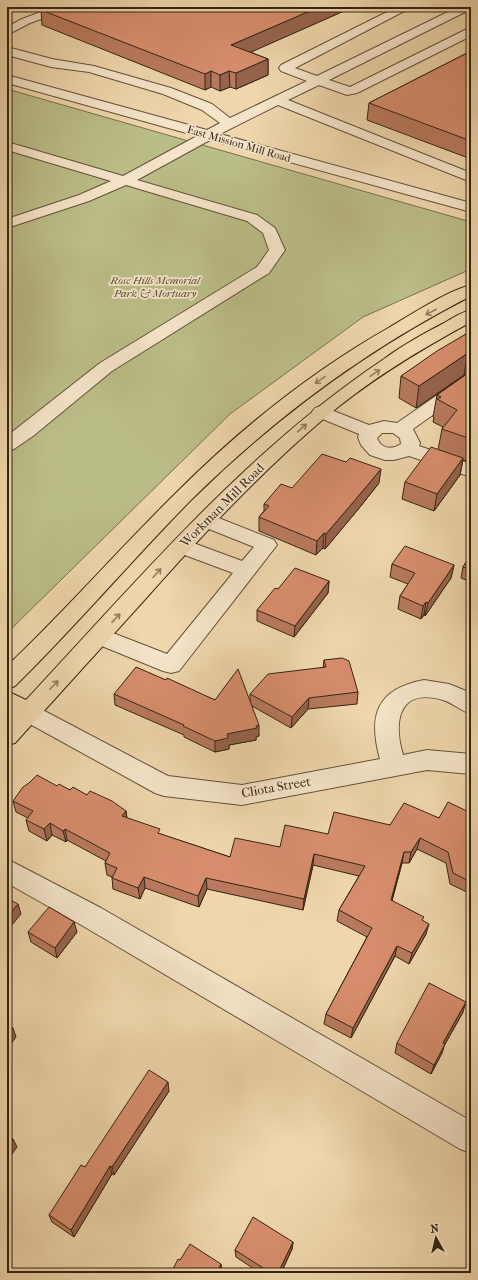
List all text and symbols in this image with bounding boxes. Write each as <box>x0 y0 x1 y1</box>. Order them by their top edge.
street label: East Mission Mill Road <box>186 123 293 165</box>
park label: Rose Hills Memorial Park & Mortuary <box>109 274 201 300</box>
one-way arrow <box>425 308 437 316</box>
one-way arrow <box>370 369 381 377</box>
one-way arrow <box>315 376 326 384</box>
one-way arrow <box>297 423 307 433</box>
street label: Workman Mill Road <box>176 459 268 551</box>
one-way arrow <box>153 567 162 578</box>
one-way arrow <box>112 612 121 623</box>
one-way arrow <box>49 680 59 690</box>
street label: Cliota Street <box>240 773 312 800</box>
north arrow <box>416 1218 456 1258</box>
text: N <box>430 1221 440 1236</box>

